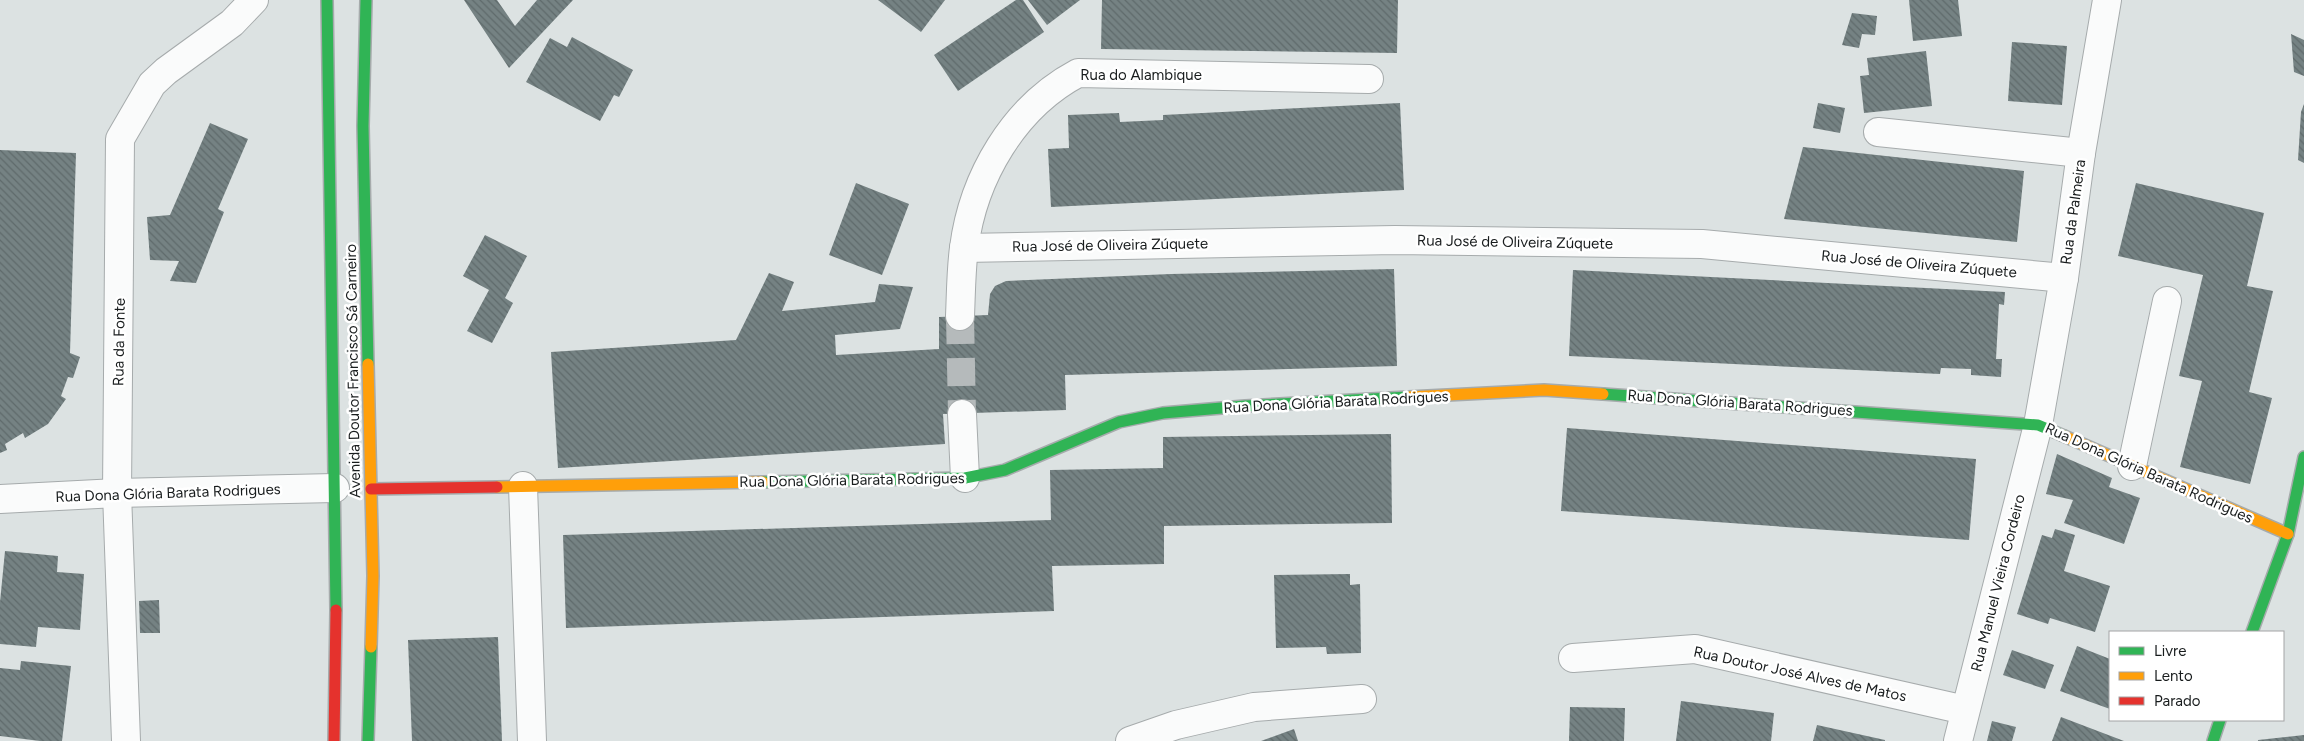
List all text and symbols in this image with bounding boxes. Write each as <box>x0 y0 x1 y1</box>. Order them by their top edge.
street label: Rua do Alambique <box>1080 66 1202 84</box>
street label: Rua da Palmeira <box>2057 158 2089 266</box>
street label: Rua José de Oliveira Zúquete <box>1417 231 1613 253</box>
street label: Rua José de Oliveira Zúquete <box>1012 234 1208 256</box>
street label: Avenida Doutor Francisco Sá Carneiro <box>342 243 364 498</box>
street label: Rua José de Oliveira Zúquete <box>1820 246 2018 282</box>
street label: Rua da Fonte <box>109 298 129 386</box>
street label: Rua Dona Glória Barata Rodrigues <box>1627 386 1853 420</box>
street label: Rua Dona Glória Barata Rodrigues <box>1223 387 1449 417</box>
street label: Rua Dona Glória Barata Rodrigues <box>2042 419 2256 527</box>
street label: Rua Dona Glória Barata Rodrigues <box>739 469 965 491</box>
street label: Rua Dona Glória Barata Rodrigues <box>55 480 281 506</box>
street label: Rua Manuel Vieira Cordeiro <box>1967 492 2029 674</box>
legend <box>2109 631 2284 721</box>
text: Livre <box>2154 642 2186 660</box>
street label: Rua Doutor José Alves de Matos <box>1692 643 1908 705</box>
text: Lento <box>2154 667 2193 685</box>
text: Parado <box>2154 692 2201 710</box>

